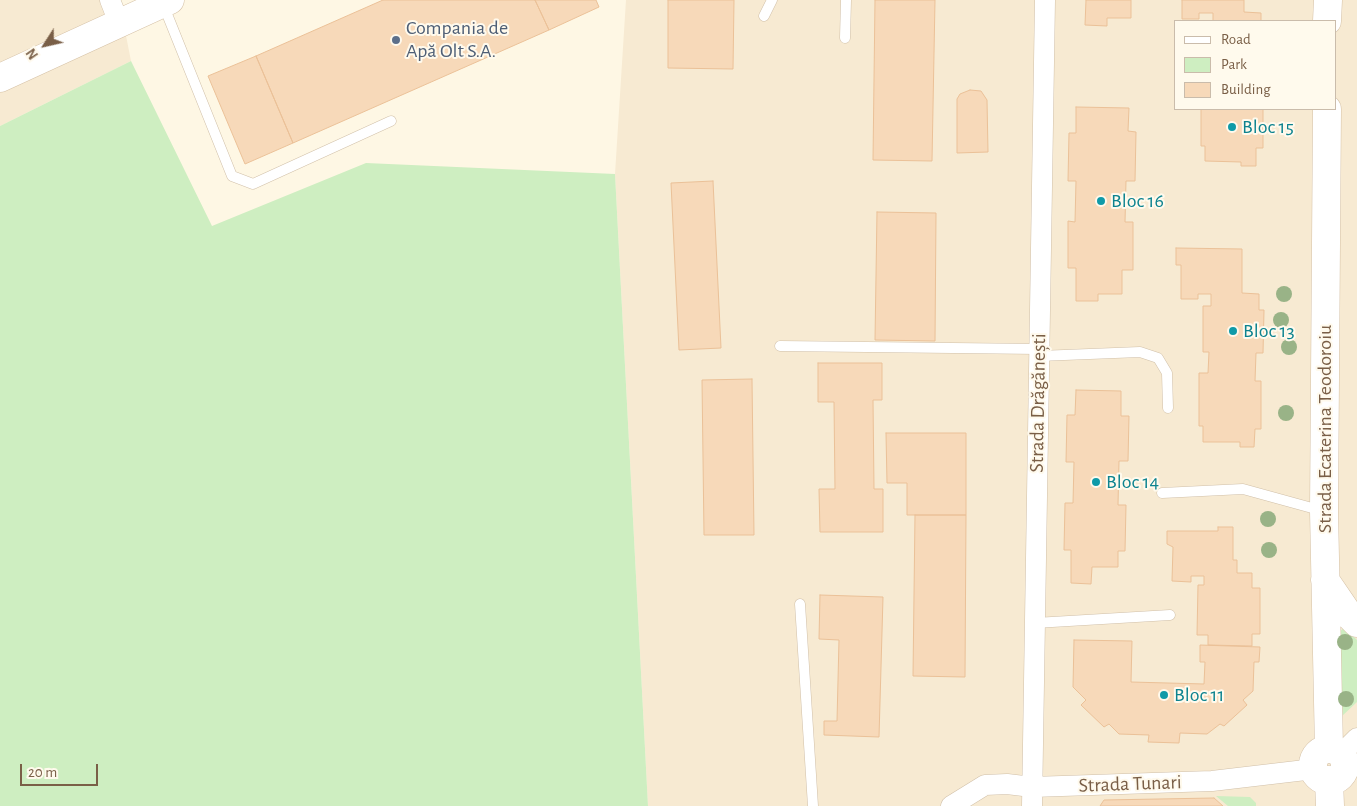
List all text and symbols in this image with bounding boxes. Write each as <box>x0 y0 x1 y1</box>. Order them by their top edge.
place label: Compania de Apă Olt S.A. <box>406 16 508 63</box>
north arrow <box>20 20 70 70</box>
legend <box>1174 20 1337 110</box>
text: Road <box>1221 32 1251 47</box>
marker: Compania de Apă Olt S.A. <box>390 34 402 46</box>
text: N <box>24 46 41 62</box>
text: Park <box>1221 57 1247 72</box>
text: Building <box>1221 82 1271 97</box>
place label: Bloc 15 <box>1242 115 1294 139</box>
marker: Bloc 15 <box>1226 121 1238 133</box>
place label: Bloc 16 <box>1111 189 1164 213</box>
marker: Bloc 16 <box>1095 195 1107 207</box>
place label: Bloc 13 <box>1243 319 1295 343</box>
marker: Bloc 13 <box>1227 325 1239 337</box>
street label: Strada Ecaterina Teodoroiu <box>1313 325 1337 533</box>
street label: Strada Drăgănești <box>1025 333 1051 473</box>
place label: Bloc 14 <box>1106 470 1159 494</box>
marker: Bloc 14 <box>1090 476 1102 488</box>
place label: Bloc 11 <box>1174 683 1224 707</box>
marker: Bloc 11 <box>1158 689 1170 701</box>
scale bar <box>22 754 100 786</box>
text: 20 m <box>28 765 57 780</box>
street label: Strada Tunari <box>1078 770 1182 798</box>

